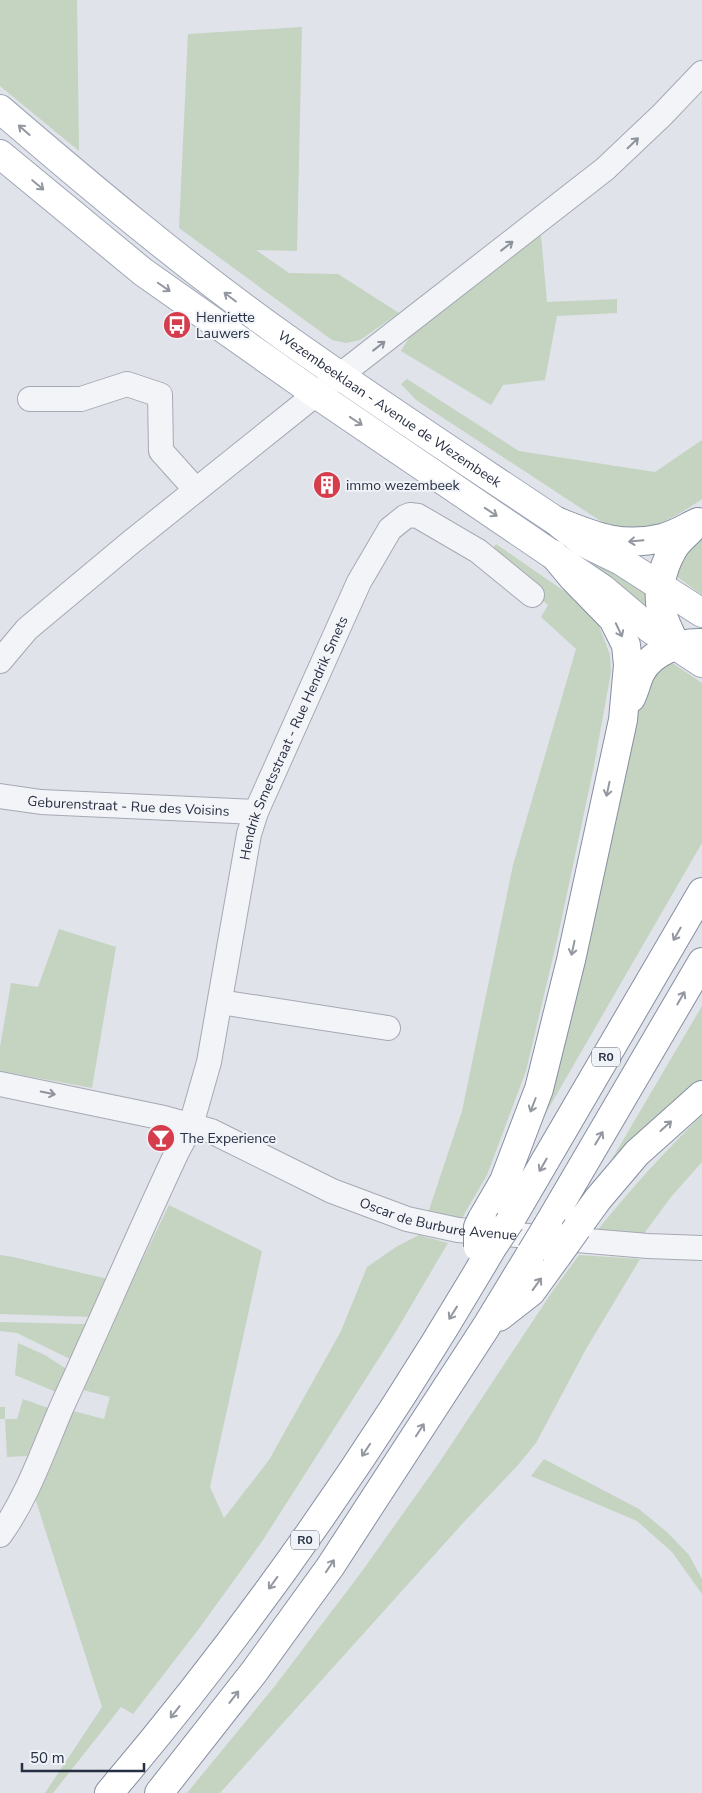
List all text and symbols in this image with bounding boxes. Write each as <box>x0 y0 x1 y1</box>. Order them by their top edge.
one-way arrow <box>18 124 31 136</box>
one-way arrow <box>626 137 639 149</box>
one-way arrow <box>31 180 44 191</box>
one-way arrow <box>500 241 514 251</box>
one-way arrow <box>157 282 171 292</box>
one-way arrow <box>224 291 237 302</box>
place label: Henriette Lauwers <box>196 308 255 343</box>
bus stop icon: Henriette Lauwers <box>162 310 192 340</box>
street label: Wezembeeklaan - Avenue de Wezembeek <box>274 326 506 492</box>
one-way arrow <box>372 340 385 351</box>
one-way arrow <box>349 416 363 426</box>
building icon: immo wezembeek <box>312 470 342 500</box>
place label: immo wezembeek <box>346 476 461 495</box>
one-way arrow <box>484 507 498 517</box>
one-way arrow <box>628 536 644 546</box>
street label: Hendrik Smetsstraat - Rue Hendrik Smets <box>235 613 352 862</box>
one-way arrow <box>614 623 624 638</box>
one-way arrow <box>603 781 612 797</box>
street label: Geburenstraat - Rue des Voisins <box>26 791 230 820</box>
one-way arrow <box>672 926 682 940</box>
one-way arrow <box>568 940 577 956</box>
one-way arrow <box>677 991 687 1005</box>
road number: R0 <box>592 1048 620 1066</box>
one-way arrow <box>39 1089 55 1099</box>
one-way arrow <box>527 1098 536 1113</box>
one-way arrow <box>660 1120 673 1132</box>
bar icon: The Experience <box>146 1123 176 1153</box>
place label: The Experience <box>180 1129 276 1148</box>
one-way arrow <box>594 1130 604 1145</box>
one-way arrow <box>537 1157 547 1171</box>
street label: Oscar de Burbure Avenue <box>357 1193 518 1244</box>
one-way arrow <box>532 1277 542 1291</box>
one-way arrow <box>448 1305 458 1319</box>
one-way arrow <box>415 1424 425 1438</box>
one-way arrow <box>361 1443 371 1457</box>
road number: R0 <box>291 1530 319 1550</box>
one-way arrow <box>325 1559 335 1573</box>
one-way arrow <box>268 1576 278 1590</box>
one-way arrow <box>229 1691 240 1704</box>
one-way arrow <box>169 1705 180 1718</box>
scale bar <box>22 1740 145 1772</box>
text: 50 m <box>30 1748 65 1768</box>

